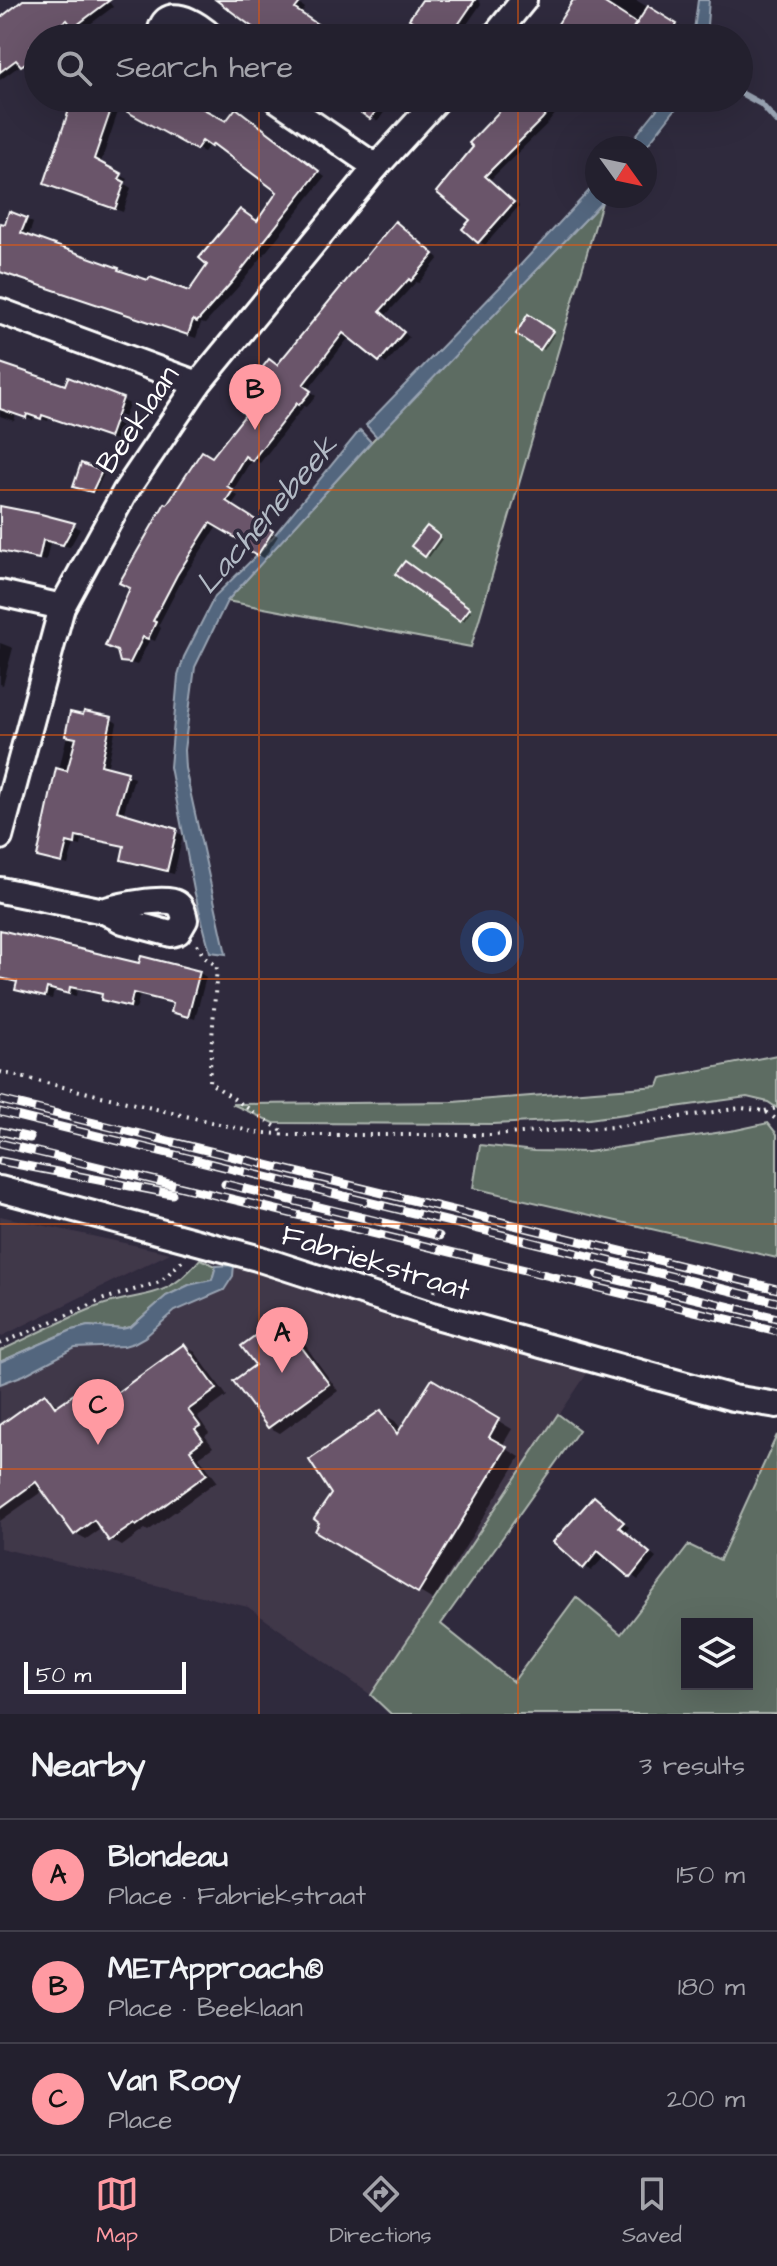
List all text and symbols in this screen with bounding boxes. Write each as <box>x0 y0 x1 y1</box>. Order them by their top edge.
search box <box>24 24 753 112</box>
icon: search <box>52 46 96 90</box>
text: Search here <box>116 47 293 89</box>
north arrow <box>585 136 657 208</box>
street label: Beeklaan <box>86 357 189 482</box>
pin: B <box>229 364 281 430</box>
water label: Lachenebeek <box>185 425 350 604</box>
your location <box>472 922 512 962</box>
street label: Fabriekstraat <box>276 1214 475 1312</box>
pin: A <box>256 1307 308 1373</box>
pin: C <box>72 1379 124 1445</box>
map controls <box>681 1618 753 1690</box>
button: layers <box>681 1618 753 1690</box>
scale bar <box>24 1658 186 1694</box>
text: 50 m <box>36 1660 91 1691</box>
text: Nearby <box>32 1742 146 1790</box>
text: 3 results <box>639 1748 745 1784</box>
text: Blondeau <box>108 1836 228 1878</box>
text: A <box>50 1857 66 1893</box>
text: 150 m <box>676 1857 745 1893</box>
text: Place · Fabriekstraat <box>108 1878 366 1914</box>
text: METApproach® <box>108 1948 323 1990</box>
text: B <box>49 1969 67 2005</box>
text: 180 m <box>678 1969 745 2005</box>
text: Place · Beeklaan <box>108 1990 303 2026</box>
text: Van Rooy <box>108 2060 241 2102</box>
text: C <box>49 2081 67 2117</box>
text: 200 m <box>667 2081 745 2117</box>
text: Place <box>108 2102 172 2138</box>
tab: Map <box>95 2172 139 2251</box>
tab: Directions <box>329 2172 432 2251</box>
tab: Saved <box>622 2172 682 2251</box>

